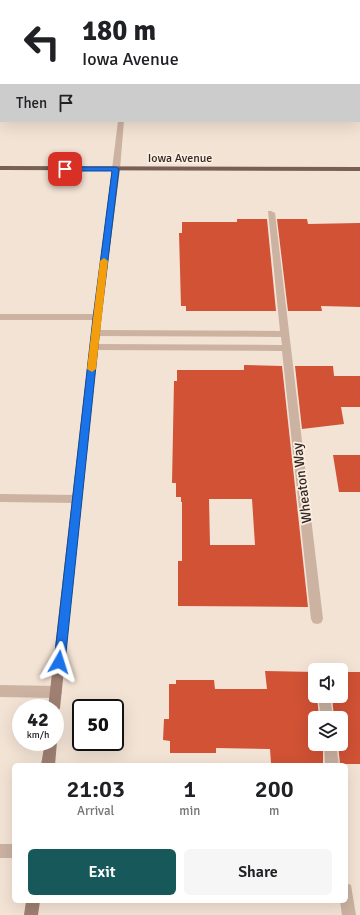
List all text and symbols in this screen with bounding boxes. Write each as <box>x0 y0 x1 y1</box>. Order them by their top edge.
text: 180 m <box>82 14 156 48</box>
icon: left <box>16 16 68 68</box>
text: Iowa Avenue <box>82 48 179 70</box>
icon: arrive <box>55 92 77 114</box>
text: Then <box>16 94 47 112</box>
street label: Iowa Avenue <box>148 151 212 166</box>
pin <box>48 152 82 186</box>
icon: arrive <box>54 158 76 180</box>
street label: Wheaton Way <box>289 441 315 524</box>
position arrow <box>38 641 80 683</box>
map controls <box>308 663 348 751</box>
button: sound <box>308 663 348 703</box>
speed limit sign: 50 <box>72 699 124 751</box>
text: 42 <box>27 707 49 732</box>
button: layers <box>308 711 348 751</box>
text: km/h <box>27 729 49 741</box>
text: 21:03 <box>66 774 125 804</box>
text: 1 <box>183 774 196 804</box>
text: 200 <box>255 774 294 804</box>
text: Arrival <box>77 803 114 819</box>
text: min <box>179 803 200 819</box>
text: m <box>269 803 279 819</box>
button: Exit <box>28 849 176 895</box>
button: Share <box>184 849 332 895</box>

